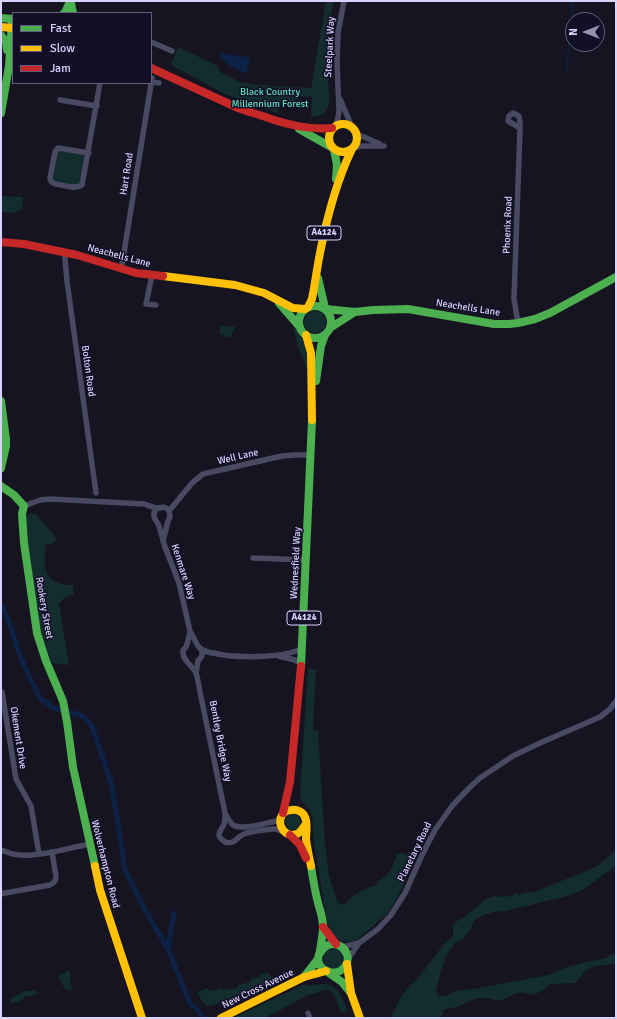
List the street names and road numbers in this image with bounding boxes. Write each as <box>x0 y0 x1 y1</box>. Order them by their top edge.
street label: Steelpark Way <box>322 16 338 78</box>
street label: Hart Road <box>118 152 136 196</box>
street label: Phoenix Road <box>501 196 515 254</box>
road number: A4124 <box>307 226 341 240</box>
street label: Neachells Lane <box>86 242 152 270</box>
street label: Neachells Lane <box>435 297 501 319</box>
street label: Bolton Road <box>78 345 98 397</box>
street label: Well Lane <box>216 446 260 468</box>
street label: Wednesfield Way <box>288 527 304 599</box>
street label: Kenmare Way <box>168 543 198 601</box>
street label: Rookery Street <box>33 576 55 640</box>
road number: A4124 <box>287 611 321 625</box>
street label: Bentley Bridge Way <box>206 699 234 783</box>
street label: Okement Drive <box>7 706 29 770</box>
street label: Wolverhampton Road <box>88 819 122 909</box>
street label: Planetary Road <box>395 820 435 884</box>
street label: New Cross Avenue <box>220 966 296 1012</box>

